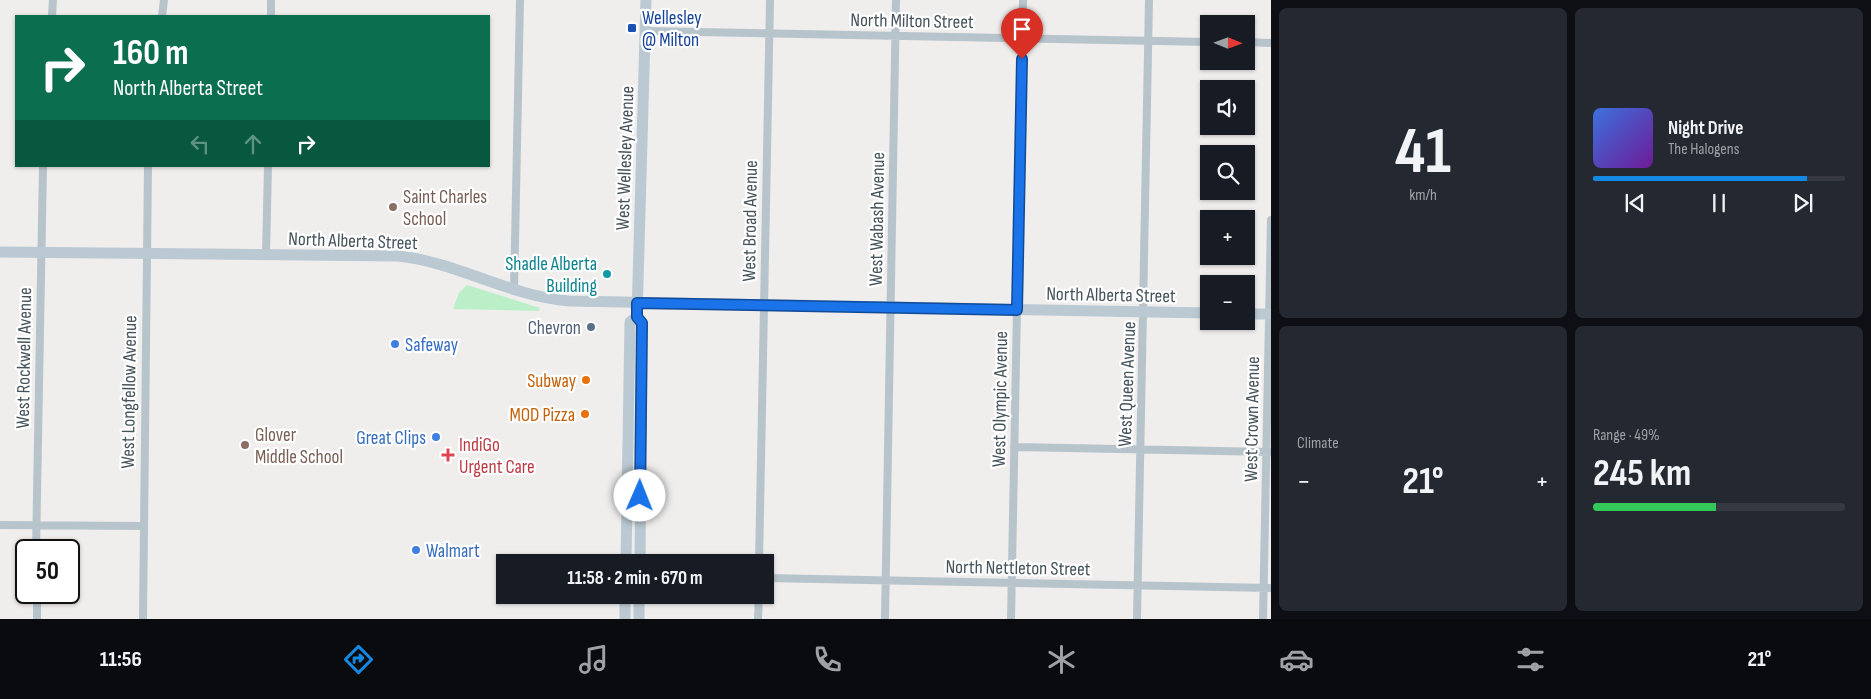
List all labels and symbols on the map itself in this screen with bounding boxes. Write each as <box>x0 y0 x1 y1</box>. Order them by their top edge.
place label: Wellesley @ Milton <box>642 7 702 52</box>
pin <box>1001 8 1043 59</box>
street label: North Milton Street <box>850 9 974 34</box>
north arrow <box>1200 15 1255 70</box>
marker: Wellesley @ Milton <box>626 22 638 34</box>
street label: West Wellesley Avenue <box>611 85 640 231</box>
street label: West Wabash Avenue <box>865 152 890 286</box>
street label: West Broad Avenue <box>738 160 763 282</box>
place label: Saint Charles School <box>403 186 487 231</box>
marker: Saint Charles School <box>387 201 399 213</box>
street label: North Alberta Street <box>288 228 418 255</box>
place label: Shadle Alberta Building <box>505 253 597 298</box>
marker: Shadle Alberta Building <box>601 268 613 280</box>
street label: North Alberta Street <box>1046 283 1176 308</box>
street label: West Rockwell Avenue <box>12 287 37 429</box>
street label: West Longfellow Avenue <box>117 315 142 469</box>
place label: Chevron <box>528 317 581 340</box>
marker: Chevron <box>585 321 597 333</box>
street label: West Queen Avenue <box>1114 321 1141 447</box>
street label: West Olympic Avenue <box>988 331 1013 467</box>
place label: Safeway <box>405 334 459 357</box>
marker: Safeway <box>389 338 401 350</box>
street label: West Crown Avenue <box>1240 356 1265 482</box>
place label: Subway <box>527 370 577 393</box>
marker: Subway <box>580 374 592 386</box>
place label: MOD Pizza <box>509 404 575 427</box>
marker: MOD Pizza <box>579 408 591 420</box>
place label: Glover Middle School <box>255 424 343 469</box>
place label: Great Clips <box>356 427 426 450</box>
marker: Great Clips <box>430 431 442 443</box>
place label: IndiGo Urgent Care <box>459 434 535 479</box>
marker: Glover Middle School <box>239 439 251 451</box>
marker: IndiGo Urgent Care <box>441 448 455 462</box>
position arrow <box>613 469 665 521</box>
speed limit sign: 50 <box>15 539 80 604</box>
place label: Walmart <box>426 540 480 563</box>
marker: Walmart <box>410 544 422 556</box>
street label: North Nettleton Street <box>945 556 1091 581</box>

